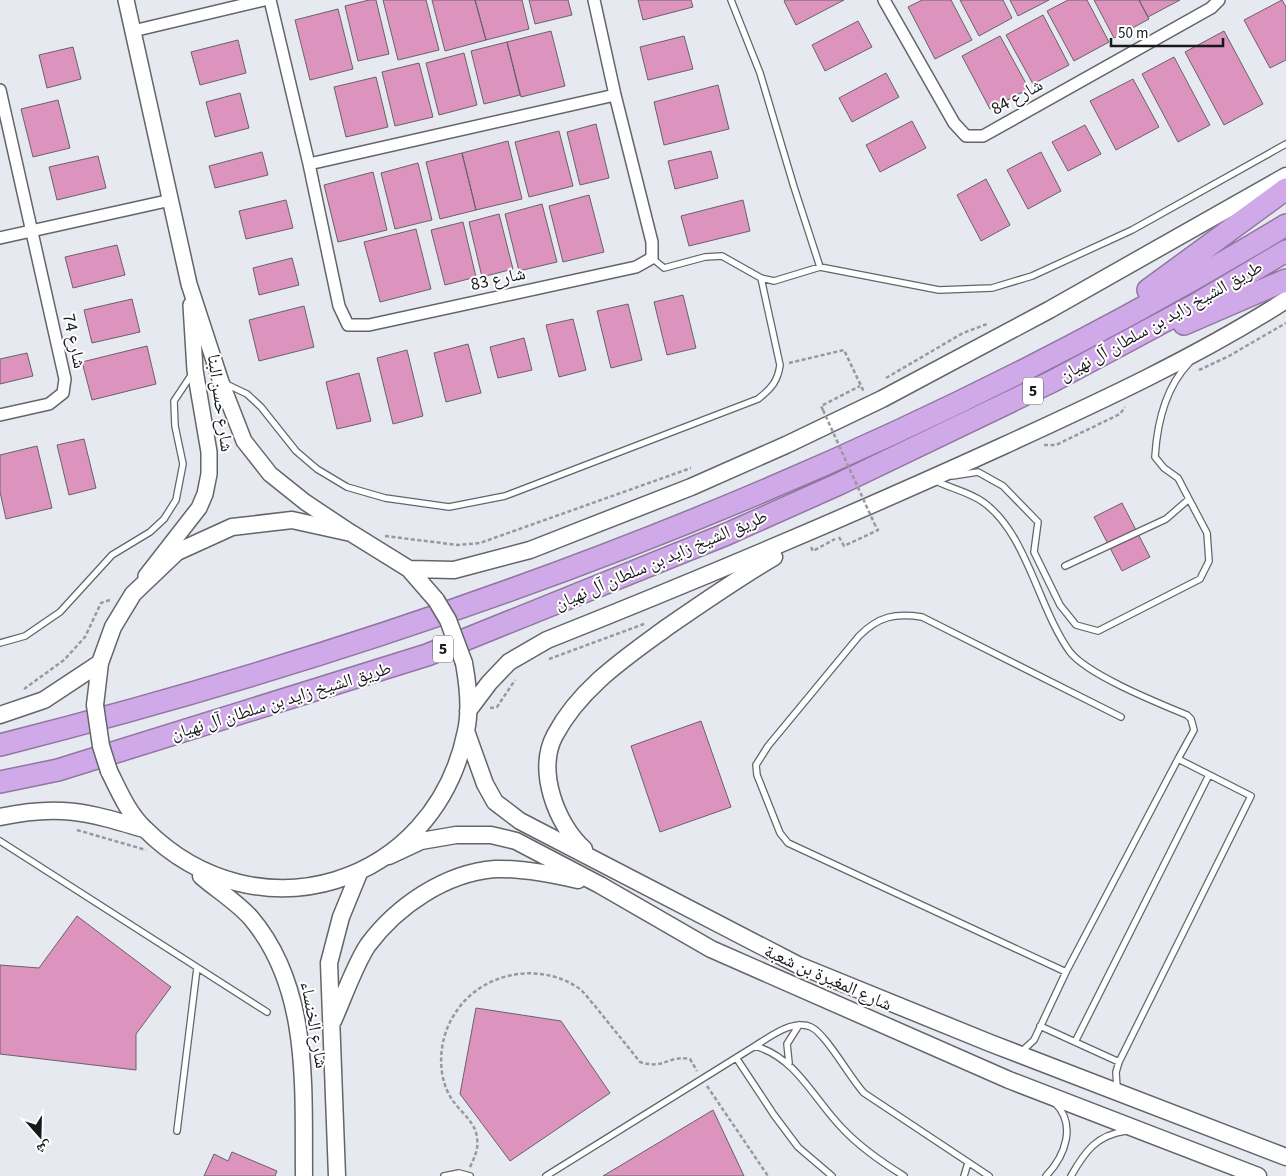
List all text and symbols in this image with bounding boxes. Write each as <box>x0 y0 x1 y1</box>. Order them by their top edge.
scale bar <box>1111 15 1224 47</box>
text: 50 m <box>1118 23 1148 44</box>
street label: شارع 84 <box>987 73 1047 121</box>
street label: طريق الشيخ زايد بن سلطان آل نهيان <box>1055 254 1267 388</box>
street label: شارع 83 <box>468 261 528 297</box>
street label: شارع 74 <box>56 311 92 371</box>
street label: شارع حسن البنا <box>201 352 239 454</box>
road number: 5 <box>1023 378 1043 404</box>
street label: طريق الشيخ زايد بن سلطان آل نهيان <box>551 504 771 616</box>
road number: 5 <box>433 636 453 662</box>
street label: طريق الشيخ زايد بن سلطان آل نهيان <box>168 656 394 746</box>
street label: شارع المغيرة بن شعبة <box>760 939 896 1017</box>
street label: شارع الخنساء <box>294 980 334 1070</box>
north arrow <box>15 1111 65 1161</box>
text: ش <box>34 1135 55 1159</box>

